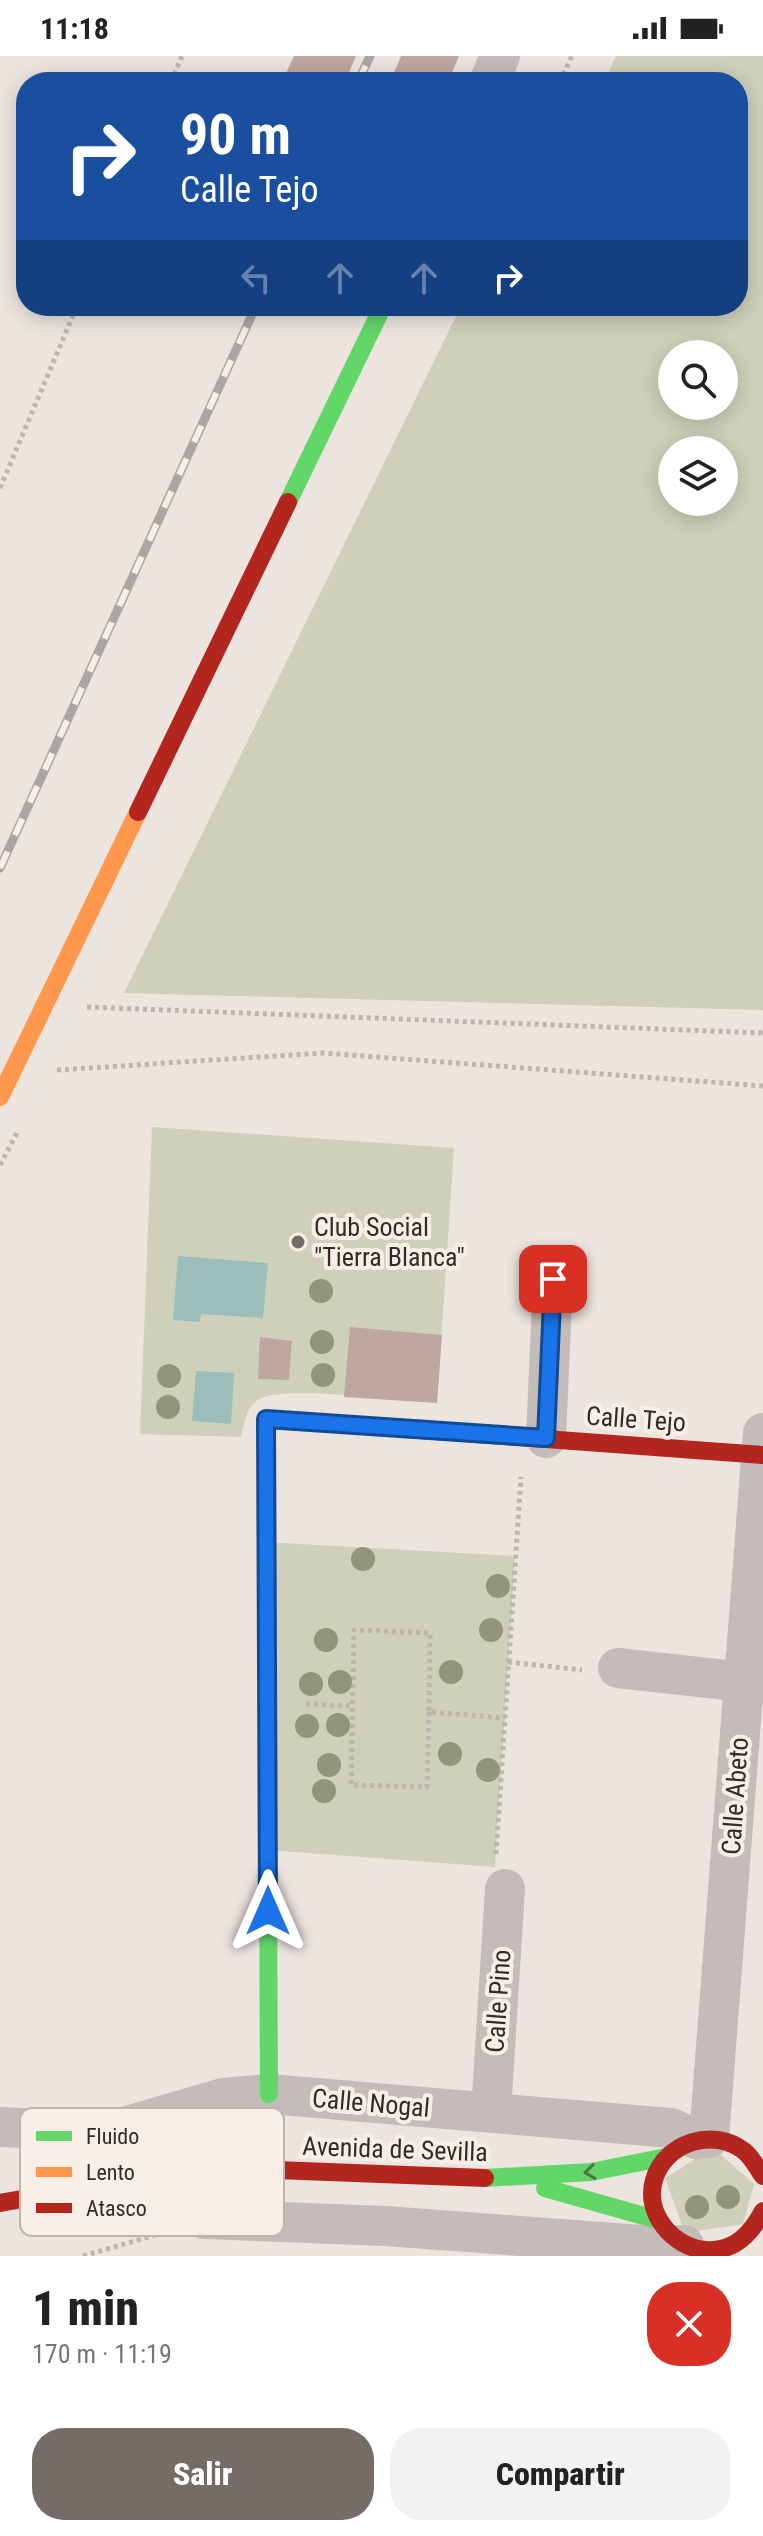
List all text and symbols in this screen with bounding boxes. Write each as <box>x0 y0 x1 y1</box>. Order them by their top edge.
text: 11:18 <box>40 11 109 46</box>
text: 90 m <box>180 102 291 168</box>
icon: right <box>48 104 152 208</box>
text: Calle Tejo <box>180 169 319 211</box>
icon: left <box>234 256 278 300</box>
icon: ahead <box>318 256 362 300</box>
icon: ahead <box>402 256 446 300</box>
icon: right <box>486 256 530 300</box>
map controls <box>658 340 738 516</box>
button: search <box>658 340 738 420</box>
button: layers <box>658 436 738 516</box>
place label: Club Social "Tierra Blanca" <box>314 1212 465 1272</box>
marker: Club Social "Tierra Blanca" <box>289 1233 307 1251</box>
pin <box>519 1245 587 1313</box>
icon: arrive <box>531 1257 575 1301</box>
street label: Calle Tejo <box>585 1401 687 1437</box>
street label: Calle Abeto <box>716 1736 754 1856</box>
position arrow <box>226 1869 310 1953</box>
street label: Calle Pino <box>479 1948 517 2054</box>
street label: Calle Nogal <box>311 2083 431 2123</box>
legend <box>20 2108 284 2236</box>
text: Fluido <box>86 2124 139 2149</box>
street label: Avenida de Sevilla <box>302 2131 488 2167</box>
text: Lento <box>86 2160 135 2185</box>
one-way arrow <box>583 2163 596 2180</box>
text: Atasco <box>86 2196 147 2221</box>
text: 1 min <box>32 2280 139 2337</box>
button: close <box>647 2282 731 2366</box>
text: 170 m · 11:19 <box>32 2339 172 2369</box>
button: Salir <box>32 2428 374 2520</box>
button: Compartir <box>390 2428 731 2520</box>

